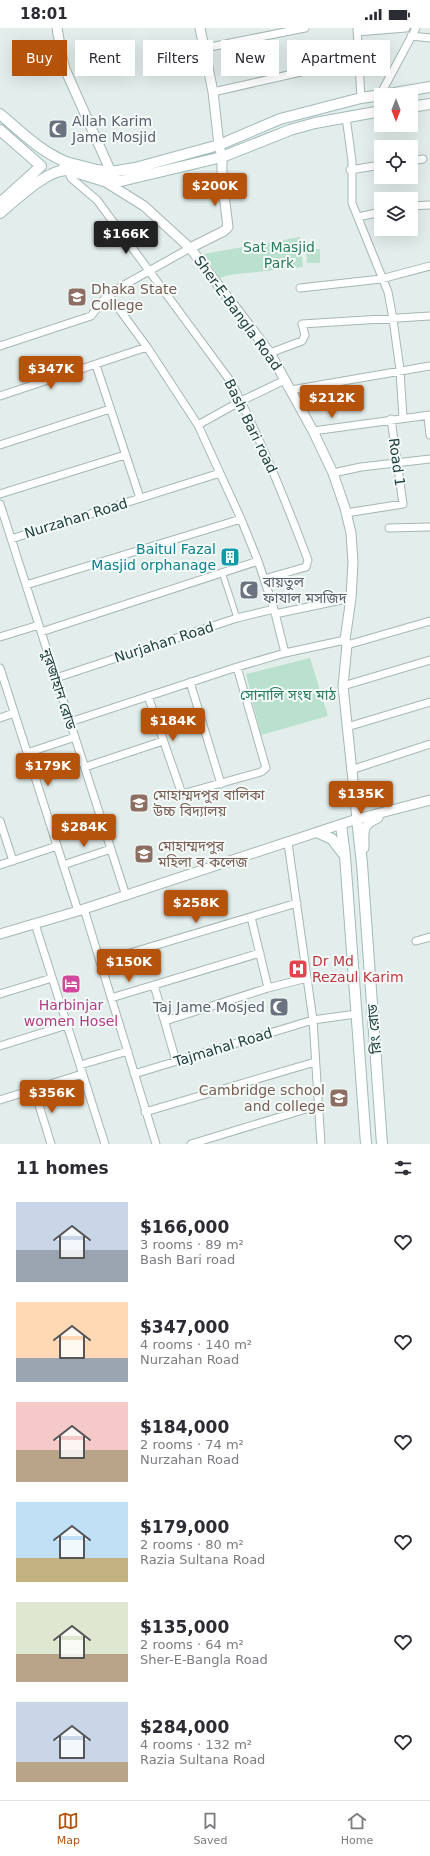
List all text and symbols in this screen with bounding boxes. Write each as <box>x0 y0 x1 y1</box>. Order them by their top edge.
text: 18:01 <box>20 5 68 23</box>
chip: Buy <box>12 40 67 76</box>
chip: Rent <box>75 40 135 76</box>
chip: Filters <box>143 40 213 76</box>
chip: New <box>221 40 279 76</box>
chip: Apartment <box>287 40 390 76</box>
north arrow <box>374 88 418 132</box>
map controls <box>374 88 418 236</box>
place label: Allah Karim Jame Mosjid <box>71 113 156 145</box>
mosque icon: Allah Karim Jame Mosjid <box>47 118 69 140</box>
button: locate <box>374 140 418 184</box>
pin: $200K <box>187 173 243 207</box>
text: $200K <box>192 178 238 193</box>
button: layers <box>374 192 418 236</box>
pin: $166K <box>98 221 154 255</box>
text: $166K <box>103 226 149 241</box>
park label: Sat Masjid Park <box>243 239 315 271</box>
street label: Sher-E-Bangla Road <box>191 253 285 373</box>
place label: Dhaka State College <box>91 281 177 313</box>
school or university icon: Dhaka State College <box>66 286 88 308</box>
pin: $347K <box>23 356 79 390</box>
text: $347K <box>28 361 74 376</box>
street label: Bash Bari road <box>221 376 281 476</box>
pin: $212K <box>304 385 360 419</box>
text: $212K <box>309 390 355 405</box>
street label: Road 1 <box>386 437 408 487</box>
street label: Nurzahan Road <box>23 495 129 541</box>
place label: Baitul Fazal Masjid orphanage <box>91 541 216 573</box>
building icon: Baitul Fazal Masjid orphanage <box>219 546 241 568</box>
place label: বায়তুল ফাযাল মসজিদ <box>262 574 347 606</box>
mosque icon: বায়তুল ফাযাল মসজিদ <box>238 579 260 601</box>
street label: Nurjahan Road <box>112 618 216 666</box>
street label: নুরজাহান রোড <box>37 646 80 733</box>
park label: সোনালি সংঘ মাঠ <box>240 686 336 703</box>
pin: $184K <box>145 708 201 742</box>
text: $184K <box>150 713 196 728</box>
pin: $179K <box>20 753 76 787</box>
text: $179K <box>25 758 71 773</box>
pin: $135K <box>333 781 389 815</box>
text: $135K <box>338 786 384 801</box>
place label: মোহাম্মদপুর বালিকা উচ্চ বিদ্যালয় <box>152 787 265 819</box>
school or university icon: মোহাম্মদপুর বালিকা উচ্চ বিদ্যালয় <box>128 792 150 814</box>
pin: $284K <box>56 814 112 848</box>
text: $284K <box>61 819 107 834</box>
place label: মোহাম্মদপুর মহিলা ব কলেজ <box>157 838 249 870</box>
school or university icon: মোহাম্মদপুর মহিলা ব কলেজ <box>133 843 155 865</box>
pin: $258K <box>168 890 224 924</box>
text: $258K <box>173 895 219 910</box>
pin: $150K <box>101 949 157 983</box>
place label: Dr Md Rezaul Karim <box>312 953 404 985</box>
text: $150K <box>106 954 152 969</box>
hospital icon: Dr Md Rezaul Karim <box>287 958 309 980</box>
hotel icon: Harbinjar women Hosel <box>60 973 82 995</box>
mosque icon: Taj Jame Mosjed <box>268 996 290 1018</box>
place label: Harbinjar women Hosel <box>24 997 118 1029</box>
place label: Taj Jame Mosjed <box>152 999 265 1015</box>
street label: রিং রোড <box>364 1003 384 1055</box>
street label: Tajmahal Road <box>171 1024 274 1070</box>
pin: $356K <box>24 1080 80 1114</box>
place label: Cambridge school and college <box>199 1082 325 1114</box>
text: $356K <box>29 1085 75 1100</box>
school or university icon: Cambridge school and college <box>328 1087 350 1109</box>
icon: filters <box>392 1157 414 1179</box>
text: 11 homes <box>16 1158 109 1178</box>
text: $166,000 <box>140 1217 229 1237</box>
icon: home <box>48 1218 96 1266</box>
icon: heart <box>392 1231 414 1253</box>
text: 3 rooms · 89 m² <box>140 1237 244 1252</box>
text: Bash Bari road <box>140 1252 235 1267</box>
text: $347,000 <box>140 1317 229 1337</box>
icon: home <box>48 1318 96 1366</box>
icon: heart <box>392 1331 414 1353</box>
text: 4 rooms · 140 m² <box>140 1337 252 1352</box>
text: Nurzahan Road <box>140 1352 239 1367</box>
text: $184,000 <box>140 1417 229 1437</box>
icon: home <box>48 1418 96 1466</box>
icon: heart <box>392 1431 414 1453</box>
text: 2 rooms · 74 m² <box>140 1437 244 1452</box>
text: Nurzahan Road <box>140 1452 239 1467</box>
text: $179,000 <box>140 1517 229 1537</box>
icon: home <box>48 1518 96 1566</box>
icon: heart <box>392 1531 414 1553</box>
text: 2 rooms · 80 m² <box>140 1537 244 1552</box>
text: Razia Sultana Road <box>140 1552 265 1567</box>
text: $135,000 <box>140 1617 229 1637</box>
icon: home <box>48 1618 96 1666</box>
icon: heart <box>392 1631 414 1653</box>
text: 2 rooms · 64 m² <box>140 1637 244 1652</box>
text: Sher-E-Bangla Road <box>140 1652 268 1667</box>
text: $284,000 <box>140 1717 229 1737</box>
icon: home <box>48 1718 96 1766</box>
icon: heart <box>392 1731 414 1753</box>
text: 4 rooms · 132 m² <box>140 1737 252 1752</box>
text: Razia Sultana Road <box>140 1752 265 1767</box>
tab: Map <box>57 1810 80 1847</box>
tab: Saved <box>193 1810 227 1847</box>
tab: Home <box>341 1810 373 1847</box>

